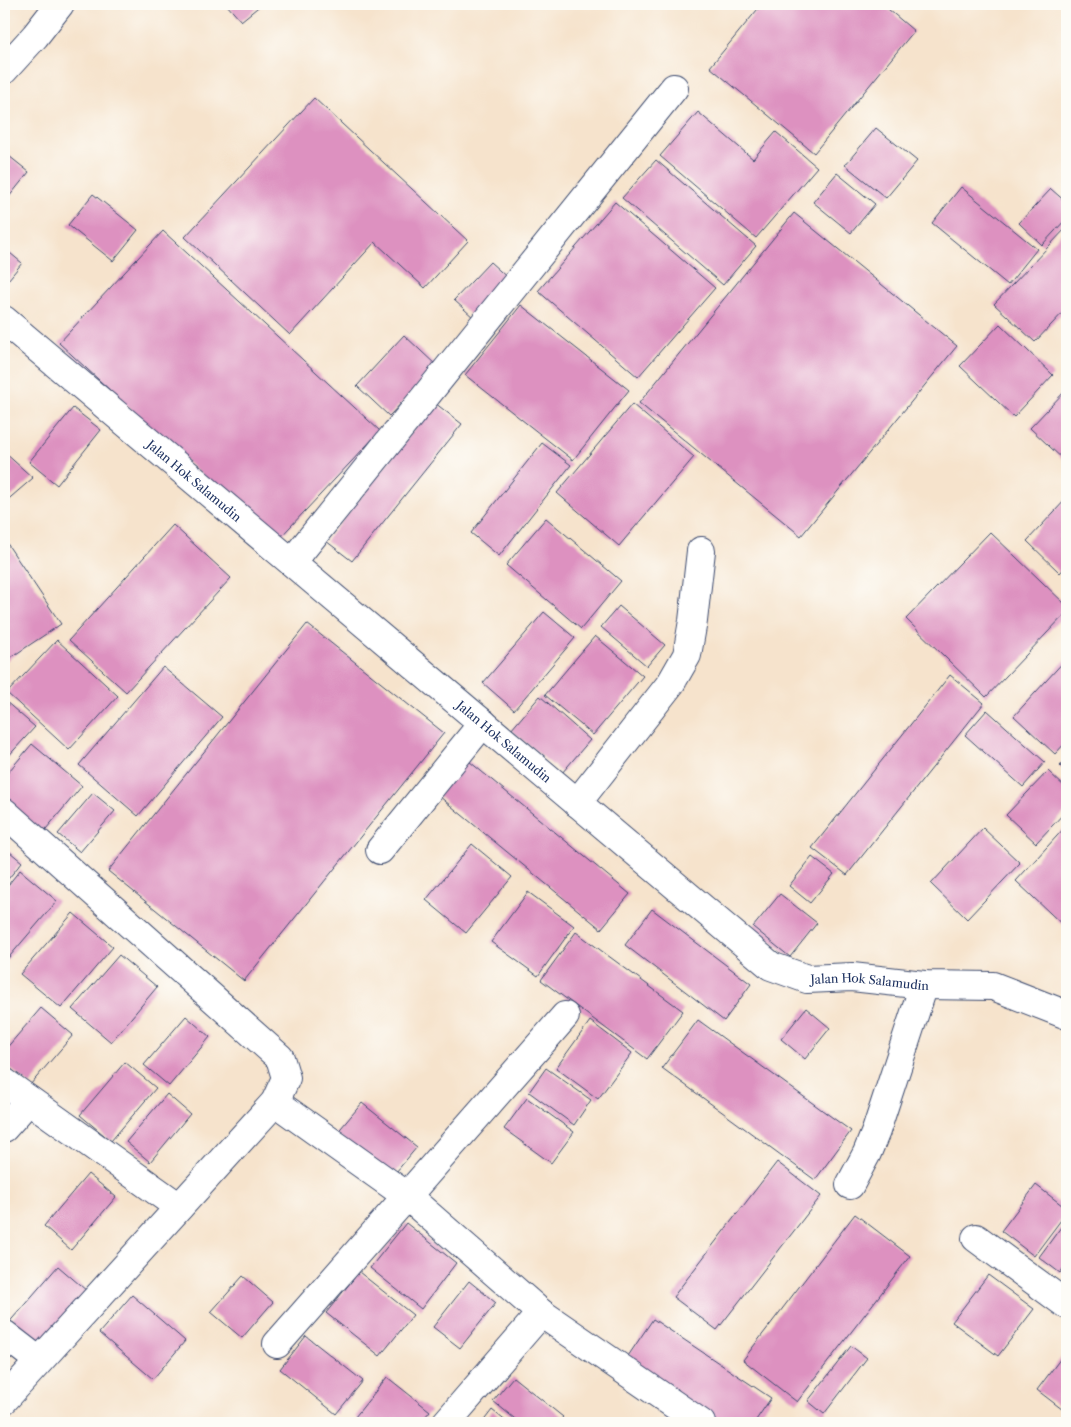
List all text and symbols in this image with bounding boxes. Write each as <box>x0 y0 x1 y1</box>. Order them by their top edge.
street label: Jalan Hok Salamudin <box>143 435 245 525</box>
street label: Jalan Hok Salamudin <box>452 696 555 786</box>
street label: Jalan Hok Salamudin <box>808 969 929 993</box>

